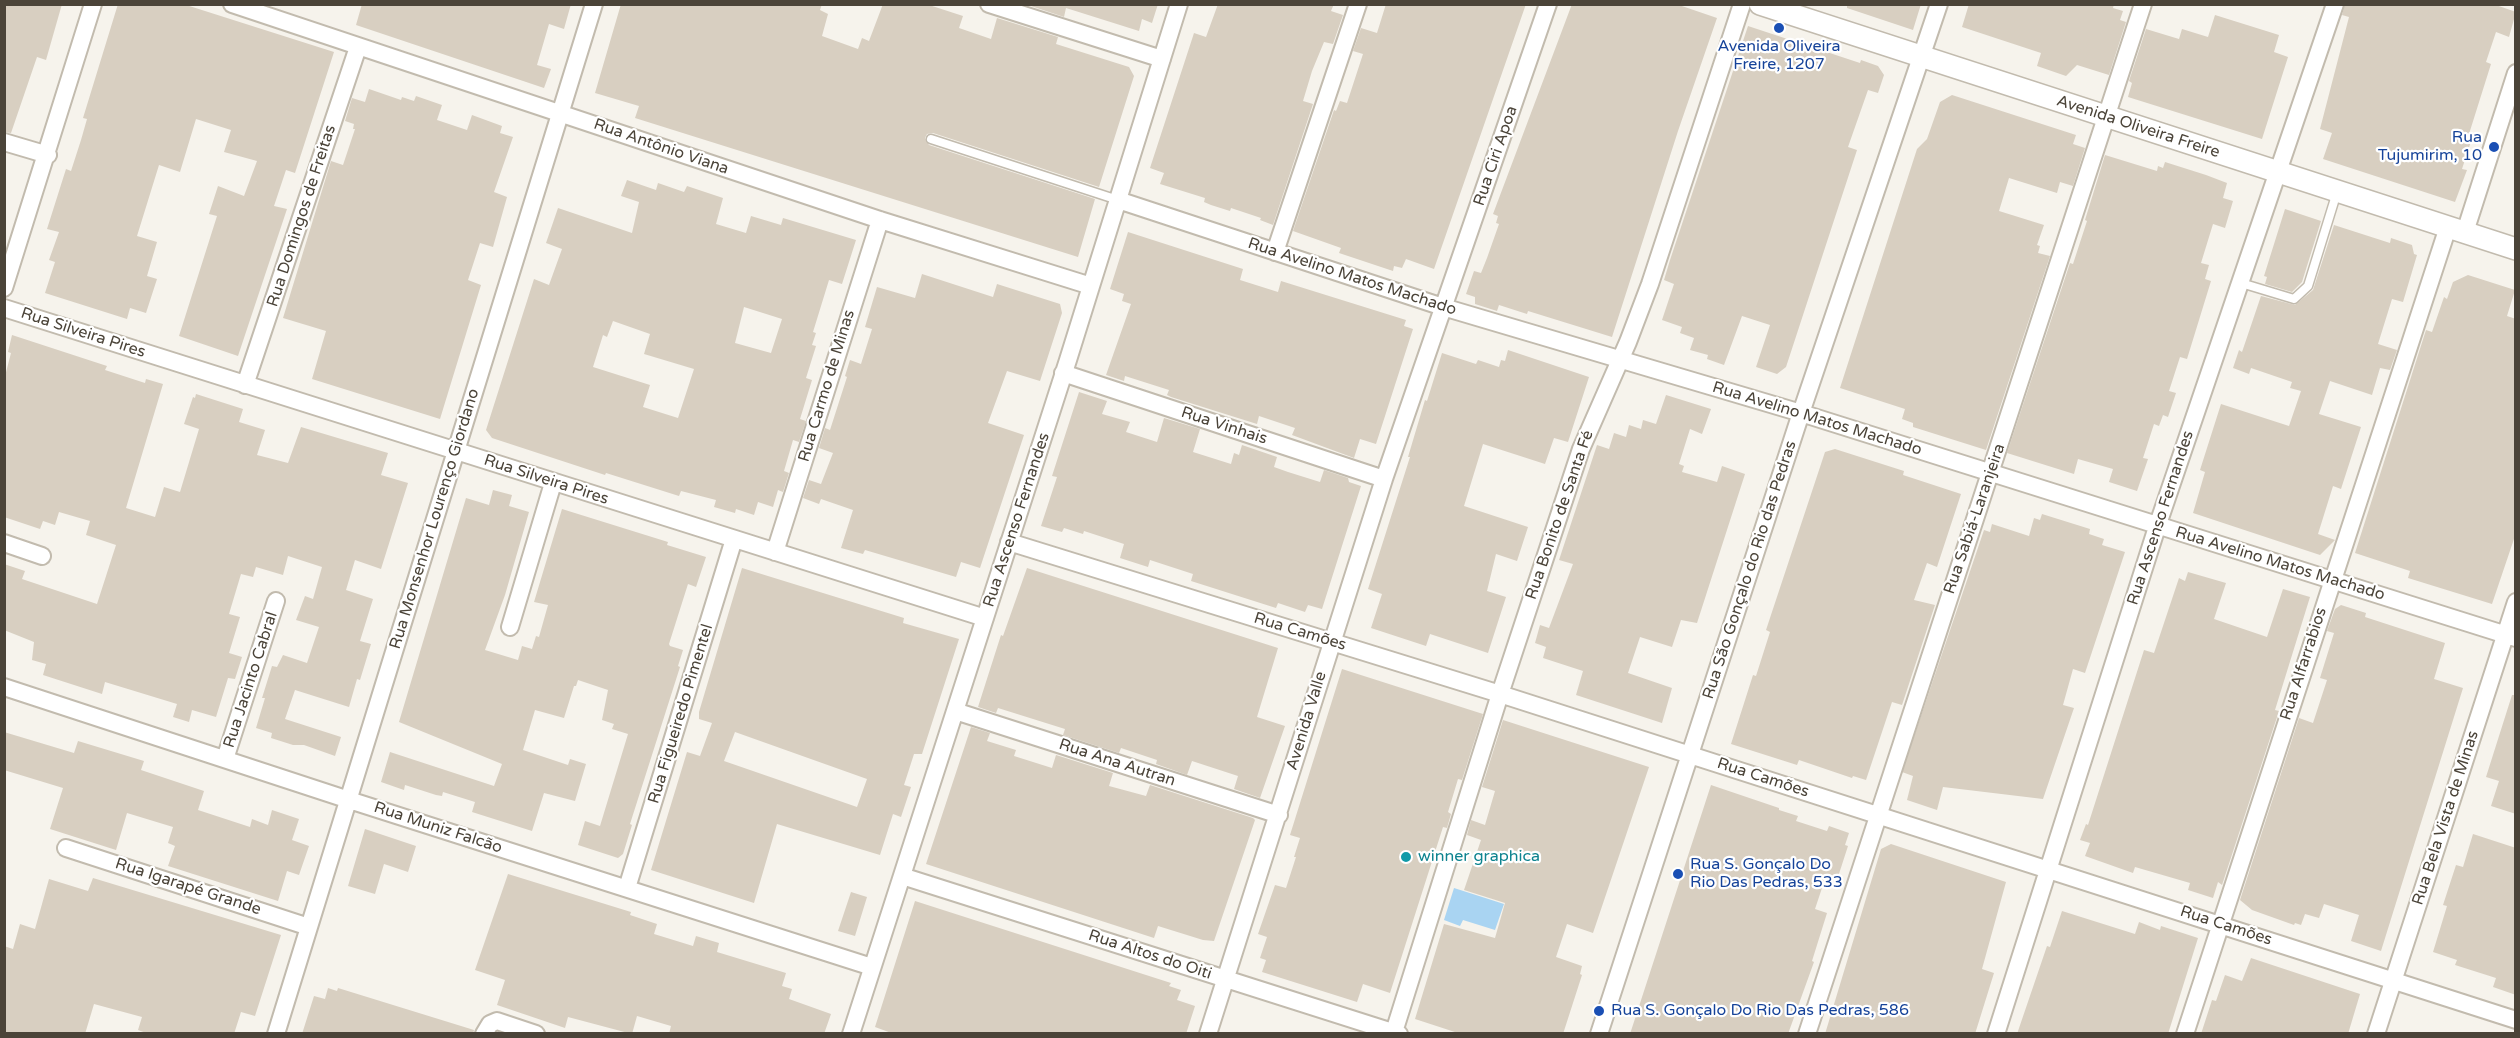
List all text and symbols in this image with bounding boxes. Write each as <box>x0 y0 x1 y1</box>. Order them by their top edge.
marker: Avenida Oliveira Freire, 1207 <box>1772 21 1786 35</box>
place label: Avenida Oliveira Freire, 1207 <box>1717 37 1841 75</box>
street label: Avenida Oliveira Freire <box>2054 92 2222 162</box>
street label: Rua Ciri Apoa <box>1470 104 1522 208</box>
street label: Rua Antônio Viana <box>591 115 731 179</box>
street label: Rua Domingos de Freitas <box>263 123 341 309</box>
place label: Rua Tujumirim, 10 <box>2378 128 2482 166</box>
marker: Rua Tujumirim, 10 <box>2487 140 2501 154</box>
street label: Rua Avelino Matos Machado <box>1245 234 1459 320</box>
street label: Rua Silveira Pires <box>18 304 148 362</box>
street label: Rua Carmo de Minas <box>795 308 859 464</box>
street label: Rua Avelino Matos Machado <box>1710 378 1924 460</box>
street label: Rua Monsenhor Lourenço Giordano <box>386 387 484 651</box>
street label: Rua Vinhais <box>1179 403 1269 449</box>
street label: Rua Bonito de Santa Fé <box>1522 428 1598 602</box>
street label: Rua Ascenso Fernandes <box>2124 428 2198 608</box>
street label: Rua Ascenso Fernandes <box>980 430 1054 610</box>
street label: Rua São Gonçalo do Rio das Pedras <box>1699 438 1801 702</box>
street label: Rua Sabiá-Laranjeira <box>1940 441 2010 597</box>
street label: Rua Silveira Pires <box>481 451 611 509</box>
street label: Rua Avelino Matos Machado <box>2173 523 2387 605</box>
street label: Rua Alfarrabios <box>2277 605 2331 723</box>
street label: Rua Camões <box>1252 609 1348 655</box>
street label: Rua Jacinto Cabral <box>220 610 282 750</box>
street label: Rua Figueiredo Pimentel <box>645 622 717 806</box>
street label: Avenida Valle <box>1283 669 1331 773</box>
street label: Rua Bela Vista de Minas <box>2409 728 2483 908</box>
street label: Rua Ana Autran <box>1056 735 1178 791</box>
street label: Rua Camões <box>1715 754 1811 802</box>
street label: Rua Muniz Falcão <box>371 798 505 858</box>
place label: winner graphica <box>1418 847 1540 867</box>
marker: winner graphica <box>1399 850 1413 864</box>
street label: Rua Igarapé Grande <box>113 854 263 920</box>
place label: Rua S. Gonçalo Do Rio Das Pedras, 533 <box>1690 855 1843 893</box>
marker: Rua S. Gonçalo Do Rio Das Pedras, 533 <box>1671 867 1685 881</box>
street label: Rua Camões <box>2178 902 2274 950</box>
street label: Rua Altos do Oiti <box>1086 926 1214 984</box>
place label: Rua S. Gonçalo Do Rio Das Pedras, 586 <box>1611 1001 1909 1021</box>
marker: Rua S. Gonçalo Do Rio Das Pedras, 586 <box>1592 1004 1606 1018</box>

